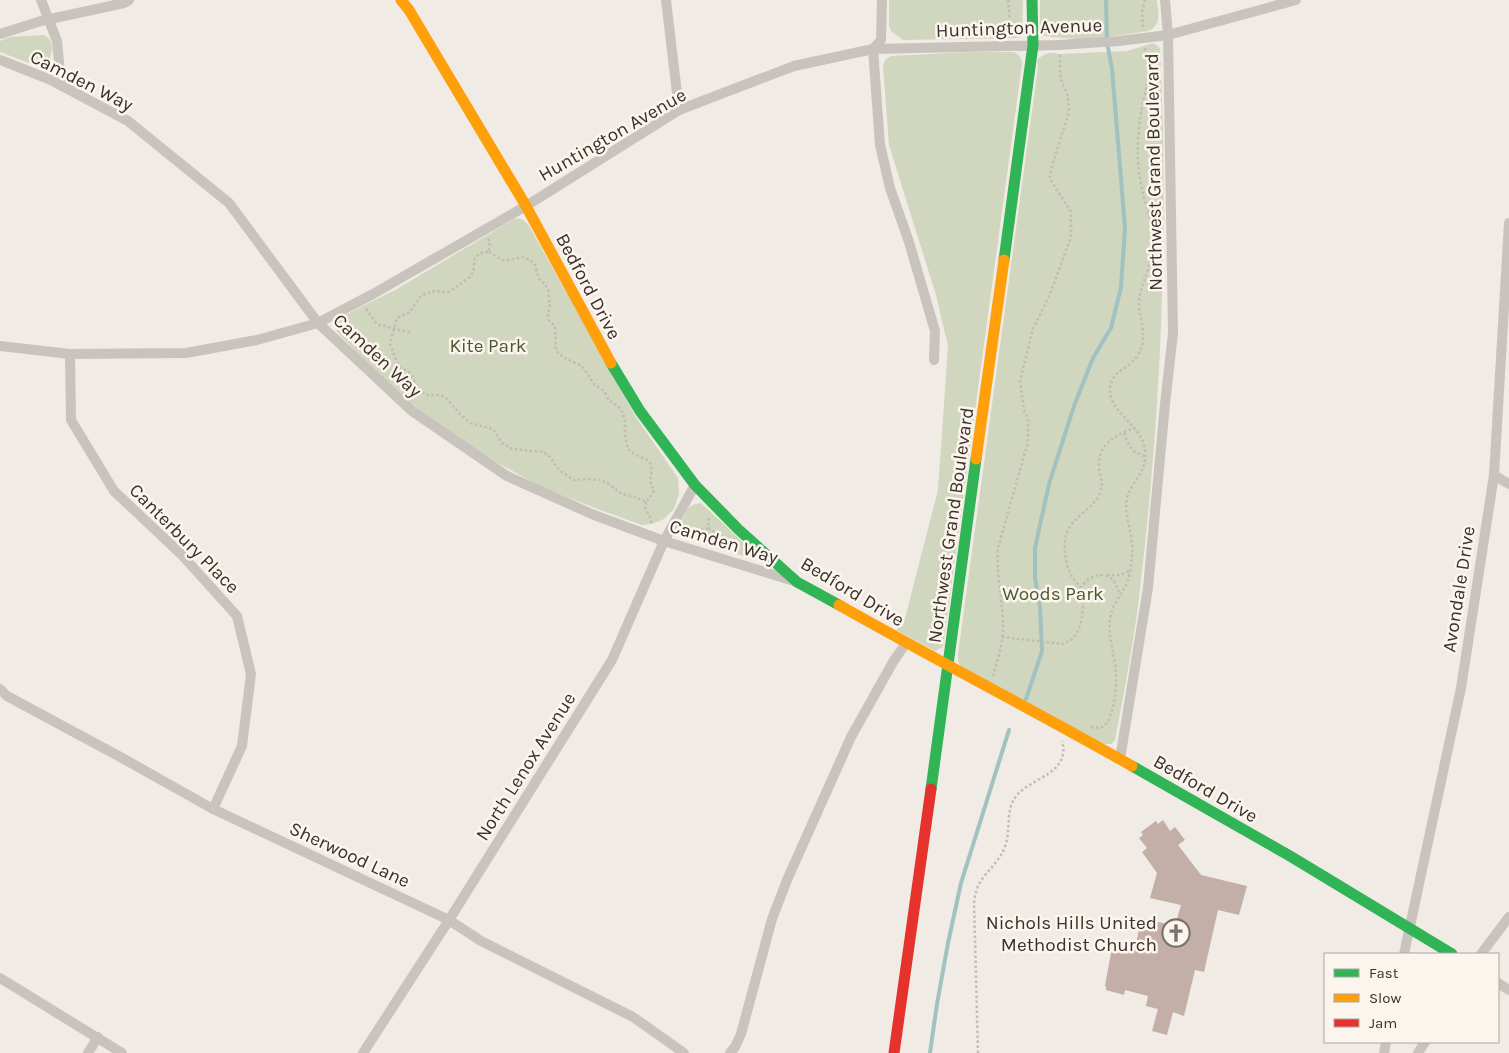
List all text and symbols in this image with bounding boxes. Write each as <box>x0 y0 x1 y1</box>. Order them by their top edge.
street label: Huntington Avenue <box>935 14 1103 42</box>
street label: Camden Way <box>26 46 137 116</box>
street label: Northwest Grand Boulevard <box>1141 53 1167 291</box>
street label: Huntington Avenue <box>535 84 690 186</box>
street label: Bedford Drive <box>551 230 625 343</box>
street label: Camden Way <box>329 309 426 402</box>
park label: Kite Park <box>449 335 527 357</box>
street label: Northwest Grand Boulevard <box>924 406 978 644</box>
street label: Canterbury Place <box>125 479 244 598</box>
street label: Camden Way <box>667 515 781 569</box>
street label: Avondale Drive <box>1438 524 1480 654</box>
street label: Bedford Drive <box>797 552 908 631</box>
park label: Woods Park <box>1002 583 1104 605</box>
street label: North Lenox Avenue <box>471 688 580 845</box>
street label: Bedford Drive <box>1149 750 1262 828</box>
street label: Sherwood Lane <box>286 817 413 892</box>
place label: Nichols Hills United Methodist Church <box>986 912 1157 956</box>
church icon: Nichols Hills United Methodist Church <box>1161 918 1191 948</box>
legend <box>1324 953 1499 1043</box>
text: Fast <box>1369 964 1399 982</box>
text: Slow <box>1369 989 1401 1007</box>
text: Jam <box>1369 1014 1397 1032</box>

